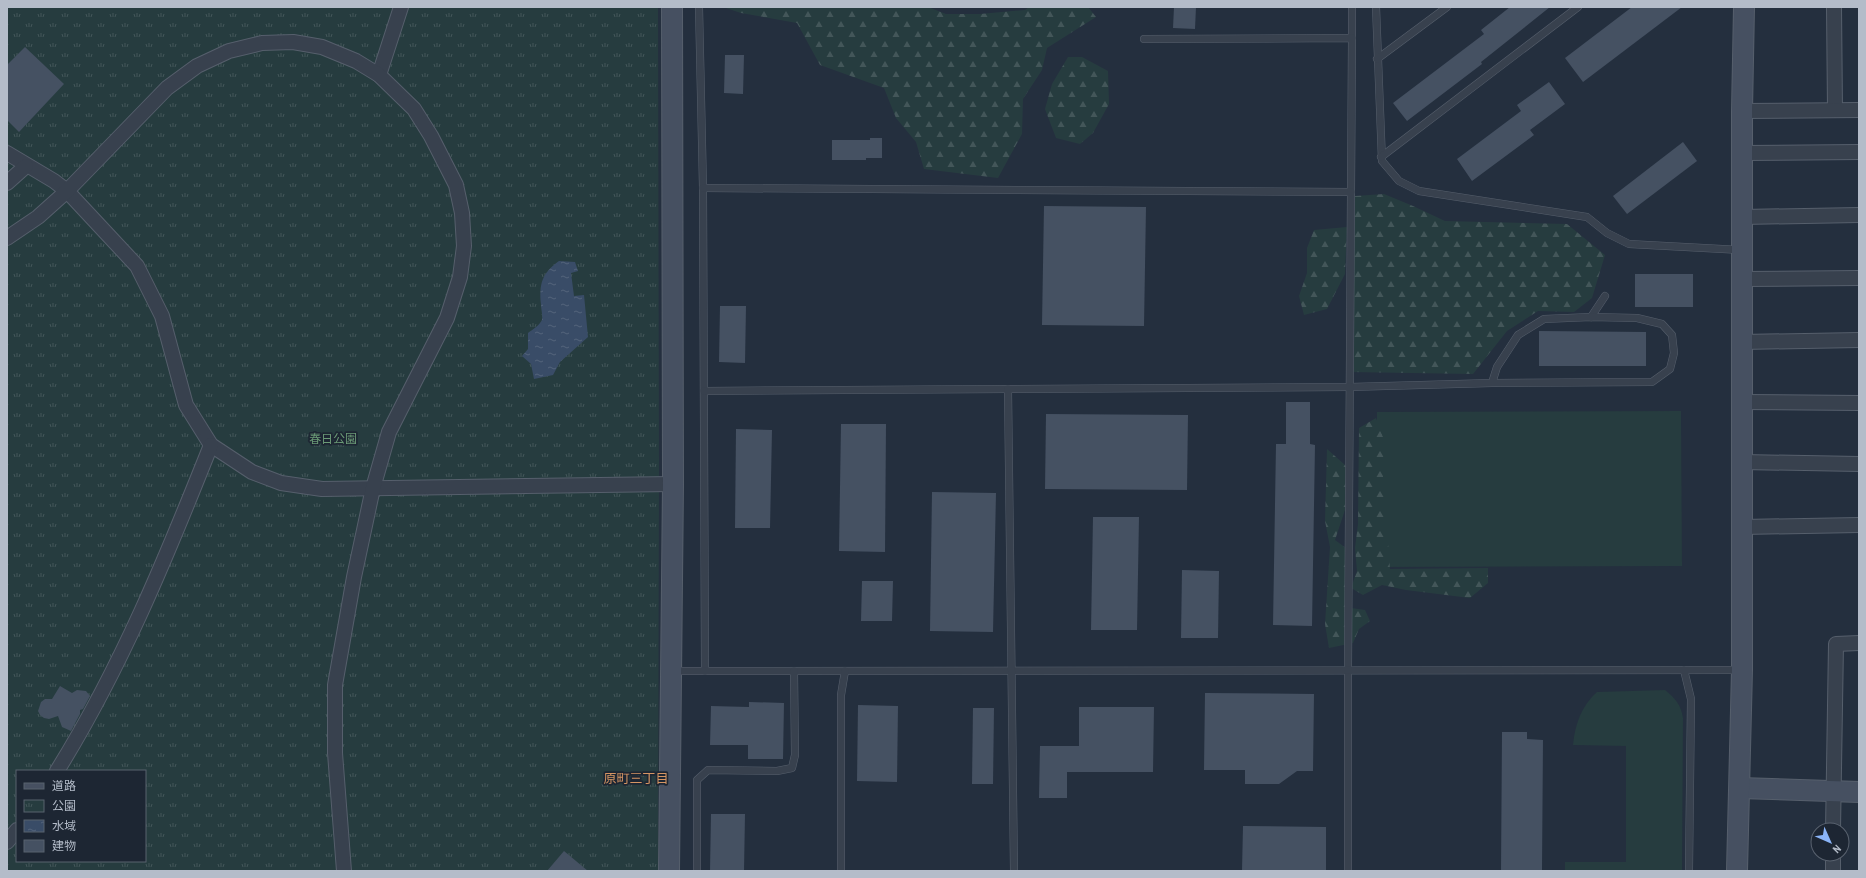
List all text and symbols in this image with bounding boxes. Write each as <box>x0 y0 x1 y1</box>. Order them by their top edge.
park label: 春日公園 <box>309 431 357 447</box>
legend <box>16 770 146 862</box>
district label: 原町三丁目 <box>603 770 669 787</box>
text: 道路 <box>52 778 76 794</box>
text: 公園 <box>52 798 76 814</box>
text: 水域 <box>52 818 76 834</box>
north arrow <box>1810 822 1850 862</box>
text: 建物 <box>52 838 76 854</box>
text: N <box>1830 842 1844 856</box>

